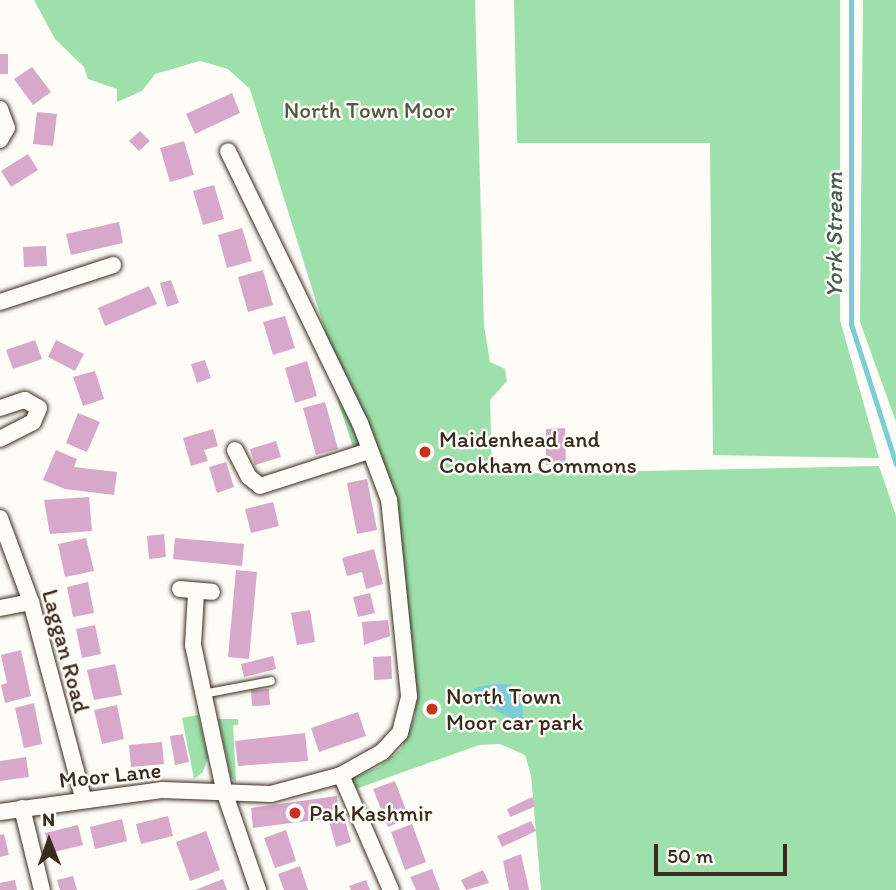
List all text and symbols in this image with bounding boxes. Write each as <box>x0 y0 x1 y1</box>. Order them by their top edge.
park label: North Town Moor <box>285 96 453 124</box>
water label: York Stream <box>820 172 848 298</box>
place label: Maidenhead and Cookham Commons <box>439 425 637 479</box>
marker: Maidenhead and Cookham Commons <box>417 444 433 460</box>
street label: Laggan Road <box>36 587 96 715</box>
place label: North Town Moor car park <box>446 682 583 736</box>
marker: North Town Moor car park <box>424 701 440 717</box>
street label: Moor Lane <box>57 756 163 794</box>
place label: Pak Kashmir <box>309 799 433 827</box>
marker: Pak Kashmir <box>287 805 303 821</box>
north arrow <box>14 806 84 876</box>
text: N <box>42 808 55 831</box>
scale bar <box>658 830 791 874</box>
text: 50 m <box>667 843 713 868</box>

